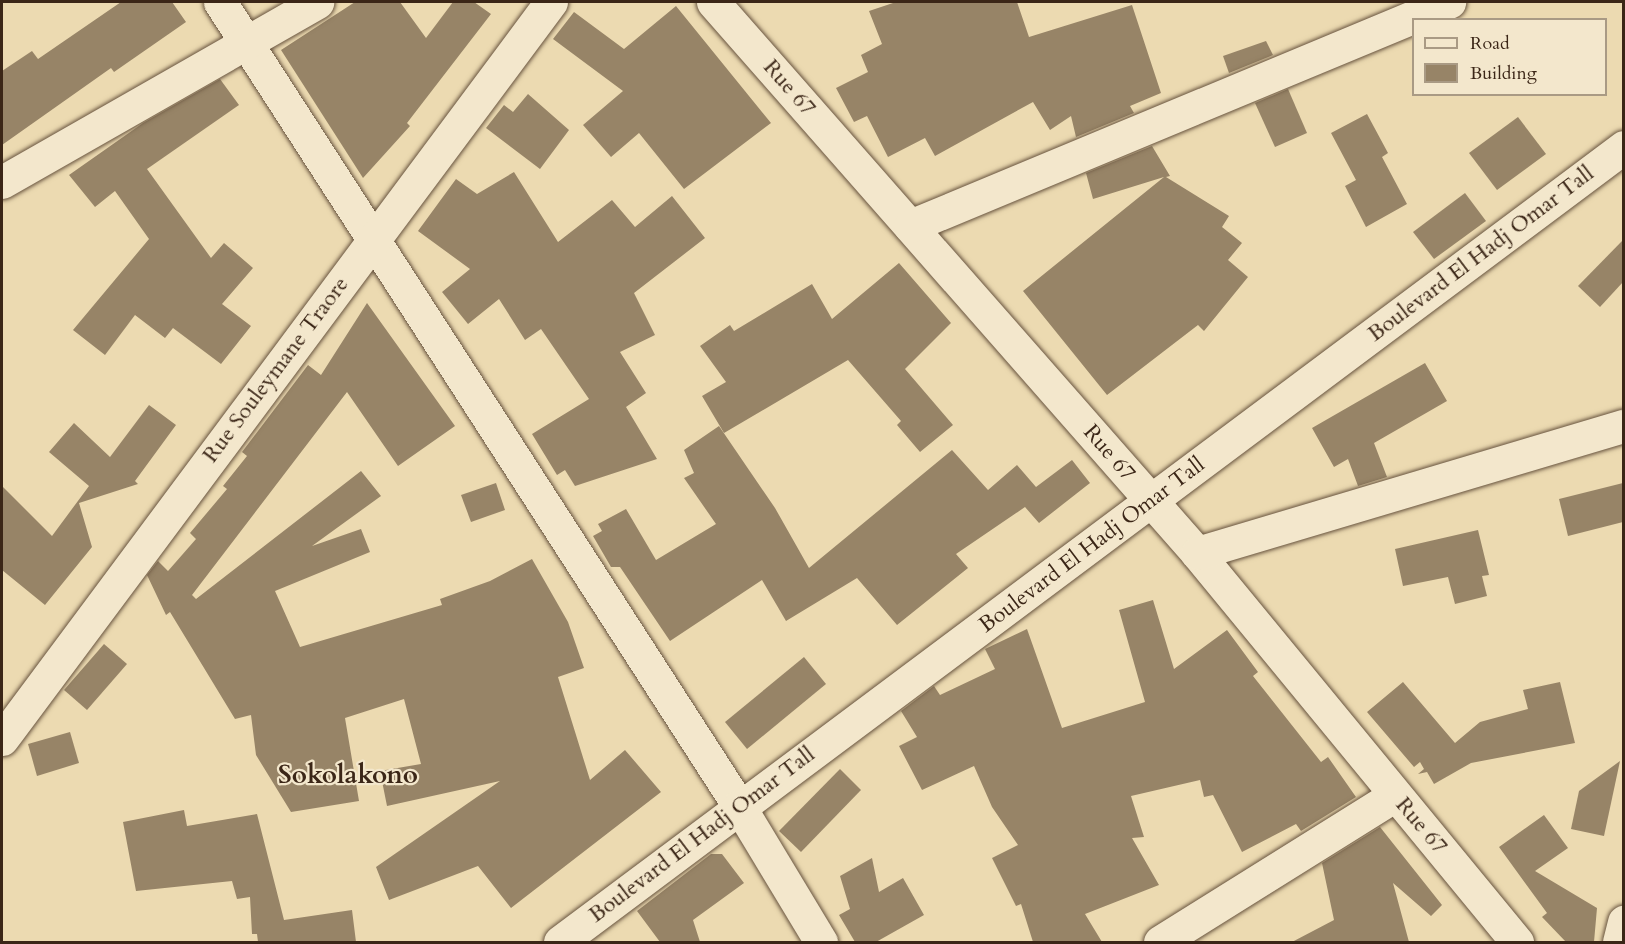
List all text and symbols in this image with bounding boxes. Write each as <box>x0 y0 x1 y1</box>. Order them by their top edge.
legend <box>1412 18 1607 96</box>
text: Road <box>1470 31 1510 56</box>
street label: Rue 67 <box>757 55 821 121</box>
text: Building <box>1470 61 1537 86</box>
street label: Boulevard El Hadj Omar Tall <box>1363 161 1599 347</box>
street label: Rue Souleymane Traore <box>198 272 354 468</box>
street label: Rue 67 <box>1077 420 1141 486</box>
street label: Boulevard El Hadj Omar Tall <box>974 452 1210 638</box>
street label: Boulevard El Hadj Omar Tall <box>584 742 820 928</box>
district label: Sokolakono <box>278 759 418 791</box>
street label: Rue 67 <box>1390 792 1452 860</box>

